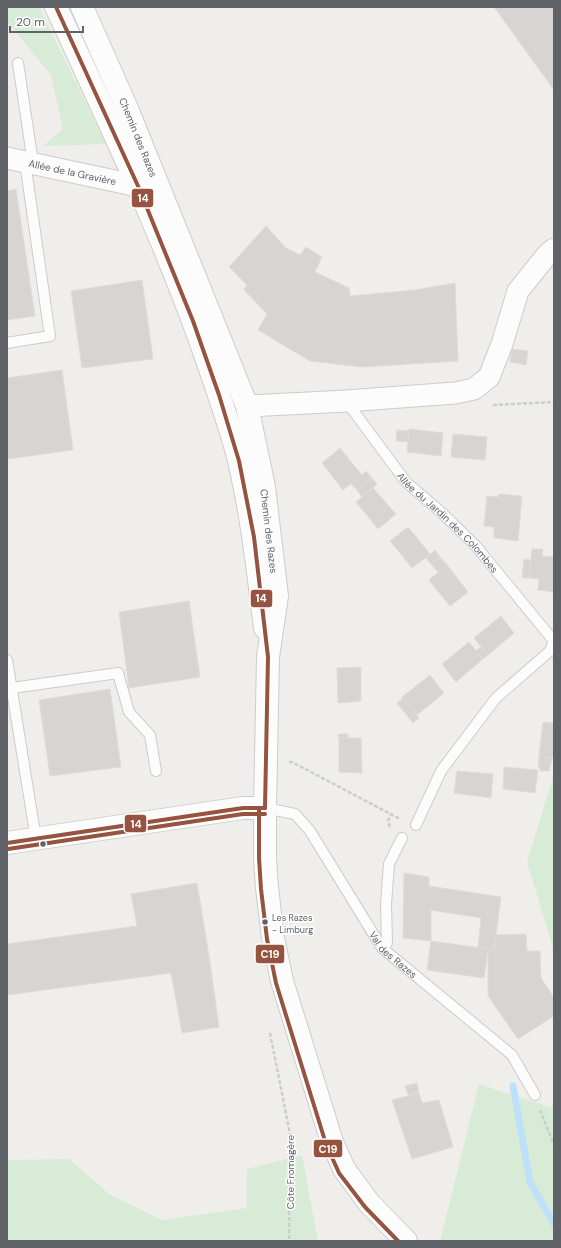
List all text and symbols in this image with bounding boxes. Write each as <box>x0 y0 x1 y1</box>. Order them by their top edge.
scale bar <box>10 8 83 34</box>
text: 20 m <box>16 14 45 30</box>
street label: Chemin des Razes <box>116 96 160 179</box>
street label: Allée de la Gravière <box>27 157 118 188</box>
line badge: 14 <box>131 188 154 208</box>
text: 14 <box>137 191 149 205</box>
street label: Allée du Jardin des Colombes <box>394 470 501 575</box>
street label: Chemin des Razes <box>257 488 280 574</box>
line badge: 14 <box>250 589 273 608</box>
text: 14 <box>255 591 267 605</box>
line badge: 14 <box>124 814 147 833</box>
text: 14 <box>130 817 142 831</box>
unlabelled marker <box>38 839 48 849</box>
place label: Les Razes - Limburg <box>272 912 313 936</box>
marker: Les Razes - Limburg <box>260 917 270 927</box>
street label: Val des Razes <box>366 929 420 981</box>
line badge: C19 <box>255 944 285 964</box>
text: C19 <box>260 947 280 961</box>
street label: Côte Fromagère <box>284 1134 297 1209</box>
line badge: C19 <box>313 1139 343 1158</box>
text: C19 <box>318 1142 338 1156</box>

